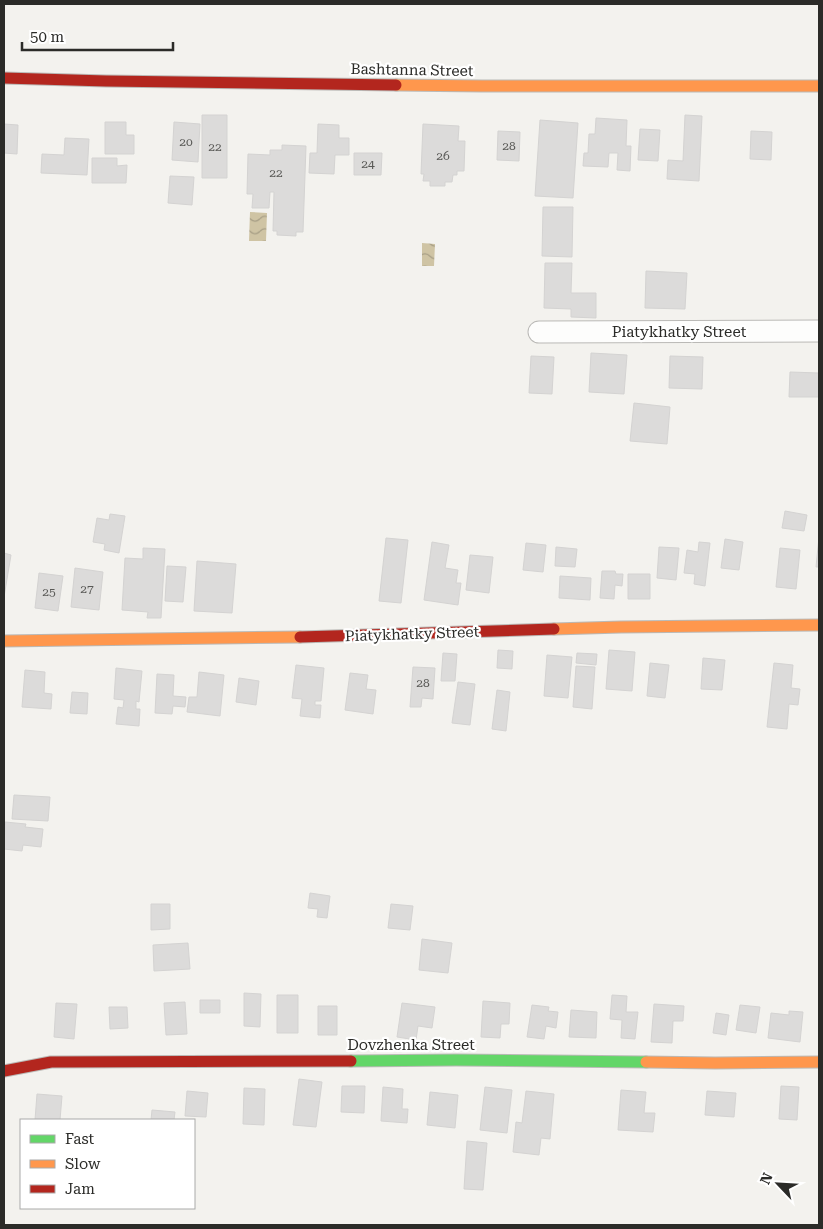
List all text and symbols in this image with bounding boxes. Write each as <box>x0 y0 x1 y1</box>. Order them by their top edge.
scale bar <box>22 20 174 52</box>
text: 50 m <box>30 28 65 46</box>
street label: Bashtanna Street <box>350 60 474 80</box>
house number: 20 <box>179 135 193 149</box>
house number: 28 <box>502 139 516 153</box>
house number: 22 <box>208 140 222 154</box>
house number: 26 <box>436 149 450 163</box>
house number: 24 <box>361 157 375 171</box>
house number: 22 <box>269 166 283 180</box>
street label: Piatykhatky Street <box>612 323 747 341</box>
house number: 27 <box>80 582 94 596</box>
house number: 25 <box>42 585 56 599</box>
street label: Piatykhatky Street <box>344 623 480 645</box>
house number: 28 <box>416 676 430 690</box>
street label: Dovzhenka Street <box>347 1036 475 1054</box>
legend <box>20 1119 195 1209</box>
text: Fast <box>65 1130 95 1148</box>
text: Slow <box>65 1155 101 1173</box>
north arrow <box>753 1159 803 1209</box>
text: N <box>757 1170 776 1187</box>
text: Jam <box>65 1180 95 1198</box>

